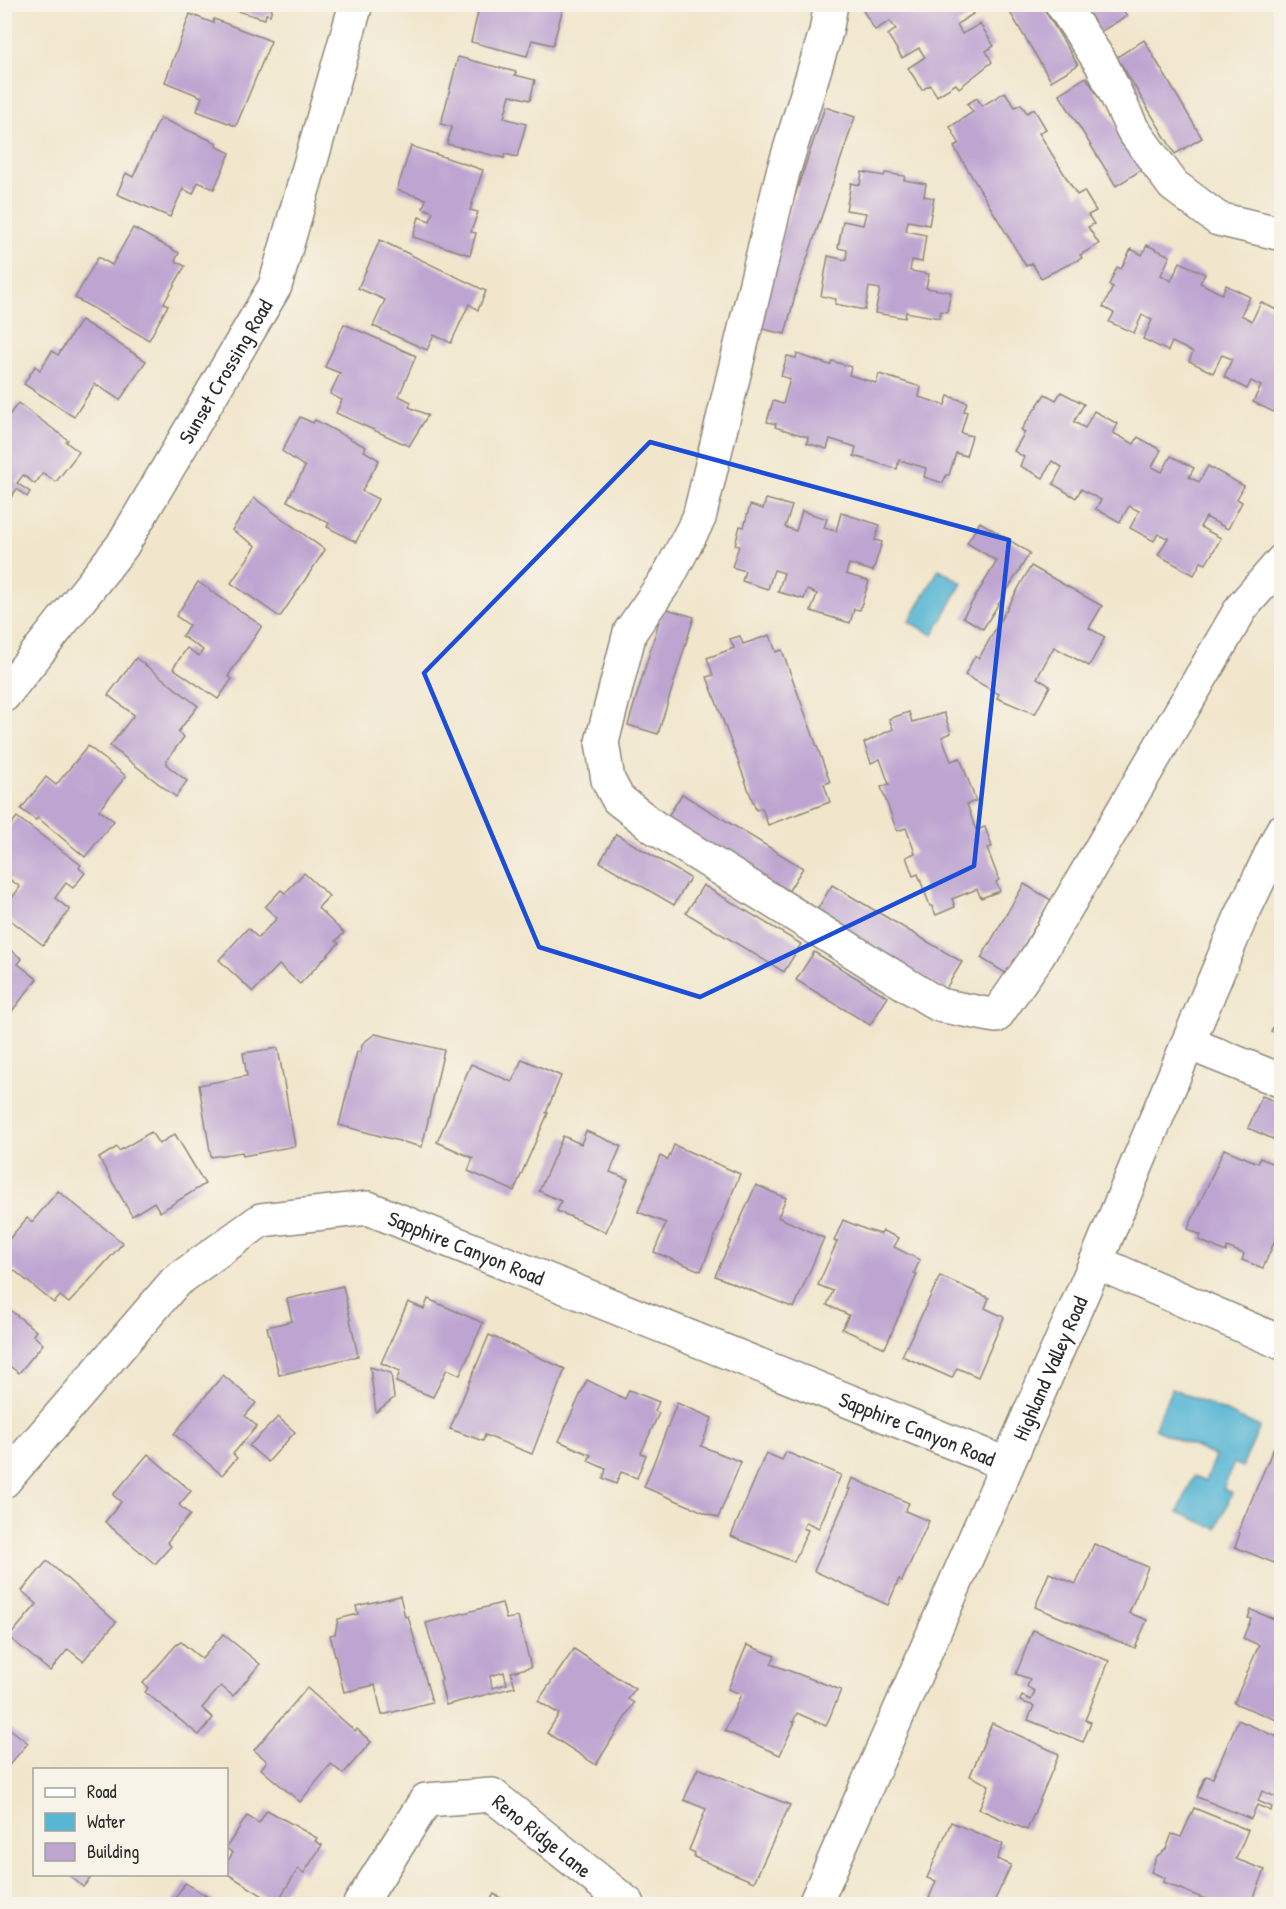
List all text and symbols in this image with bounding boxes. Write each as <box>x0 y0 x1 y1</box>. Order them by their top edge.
street label: Sunset Crossing Road <box>171 293 279 449</box>
street label: Sapphire Canyon Road <box>384 1203 549 1292</box>
street label: Highland Valley Road <box>1005 1291 1094 1445</box>
street label: Sapphire Canyon Road <box>835 1384 1000 1473</box>
legend <box>33 1768 228 1876</box>
text: Road <box>87 1779 117 1804</box>
street label: Reno Ridge Lane <box>487 1787 598 1884</box>
text: Water <box>87 1809 125 1834</box>
text: Building <box>87 1839 139 1864</box>

